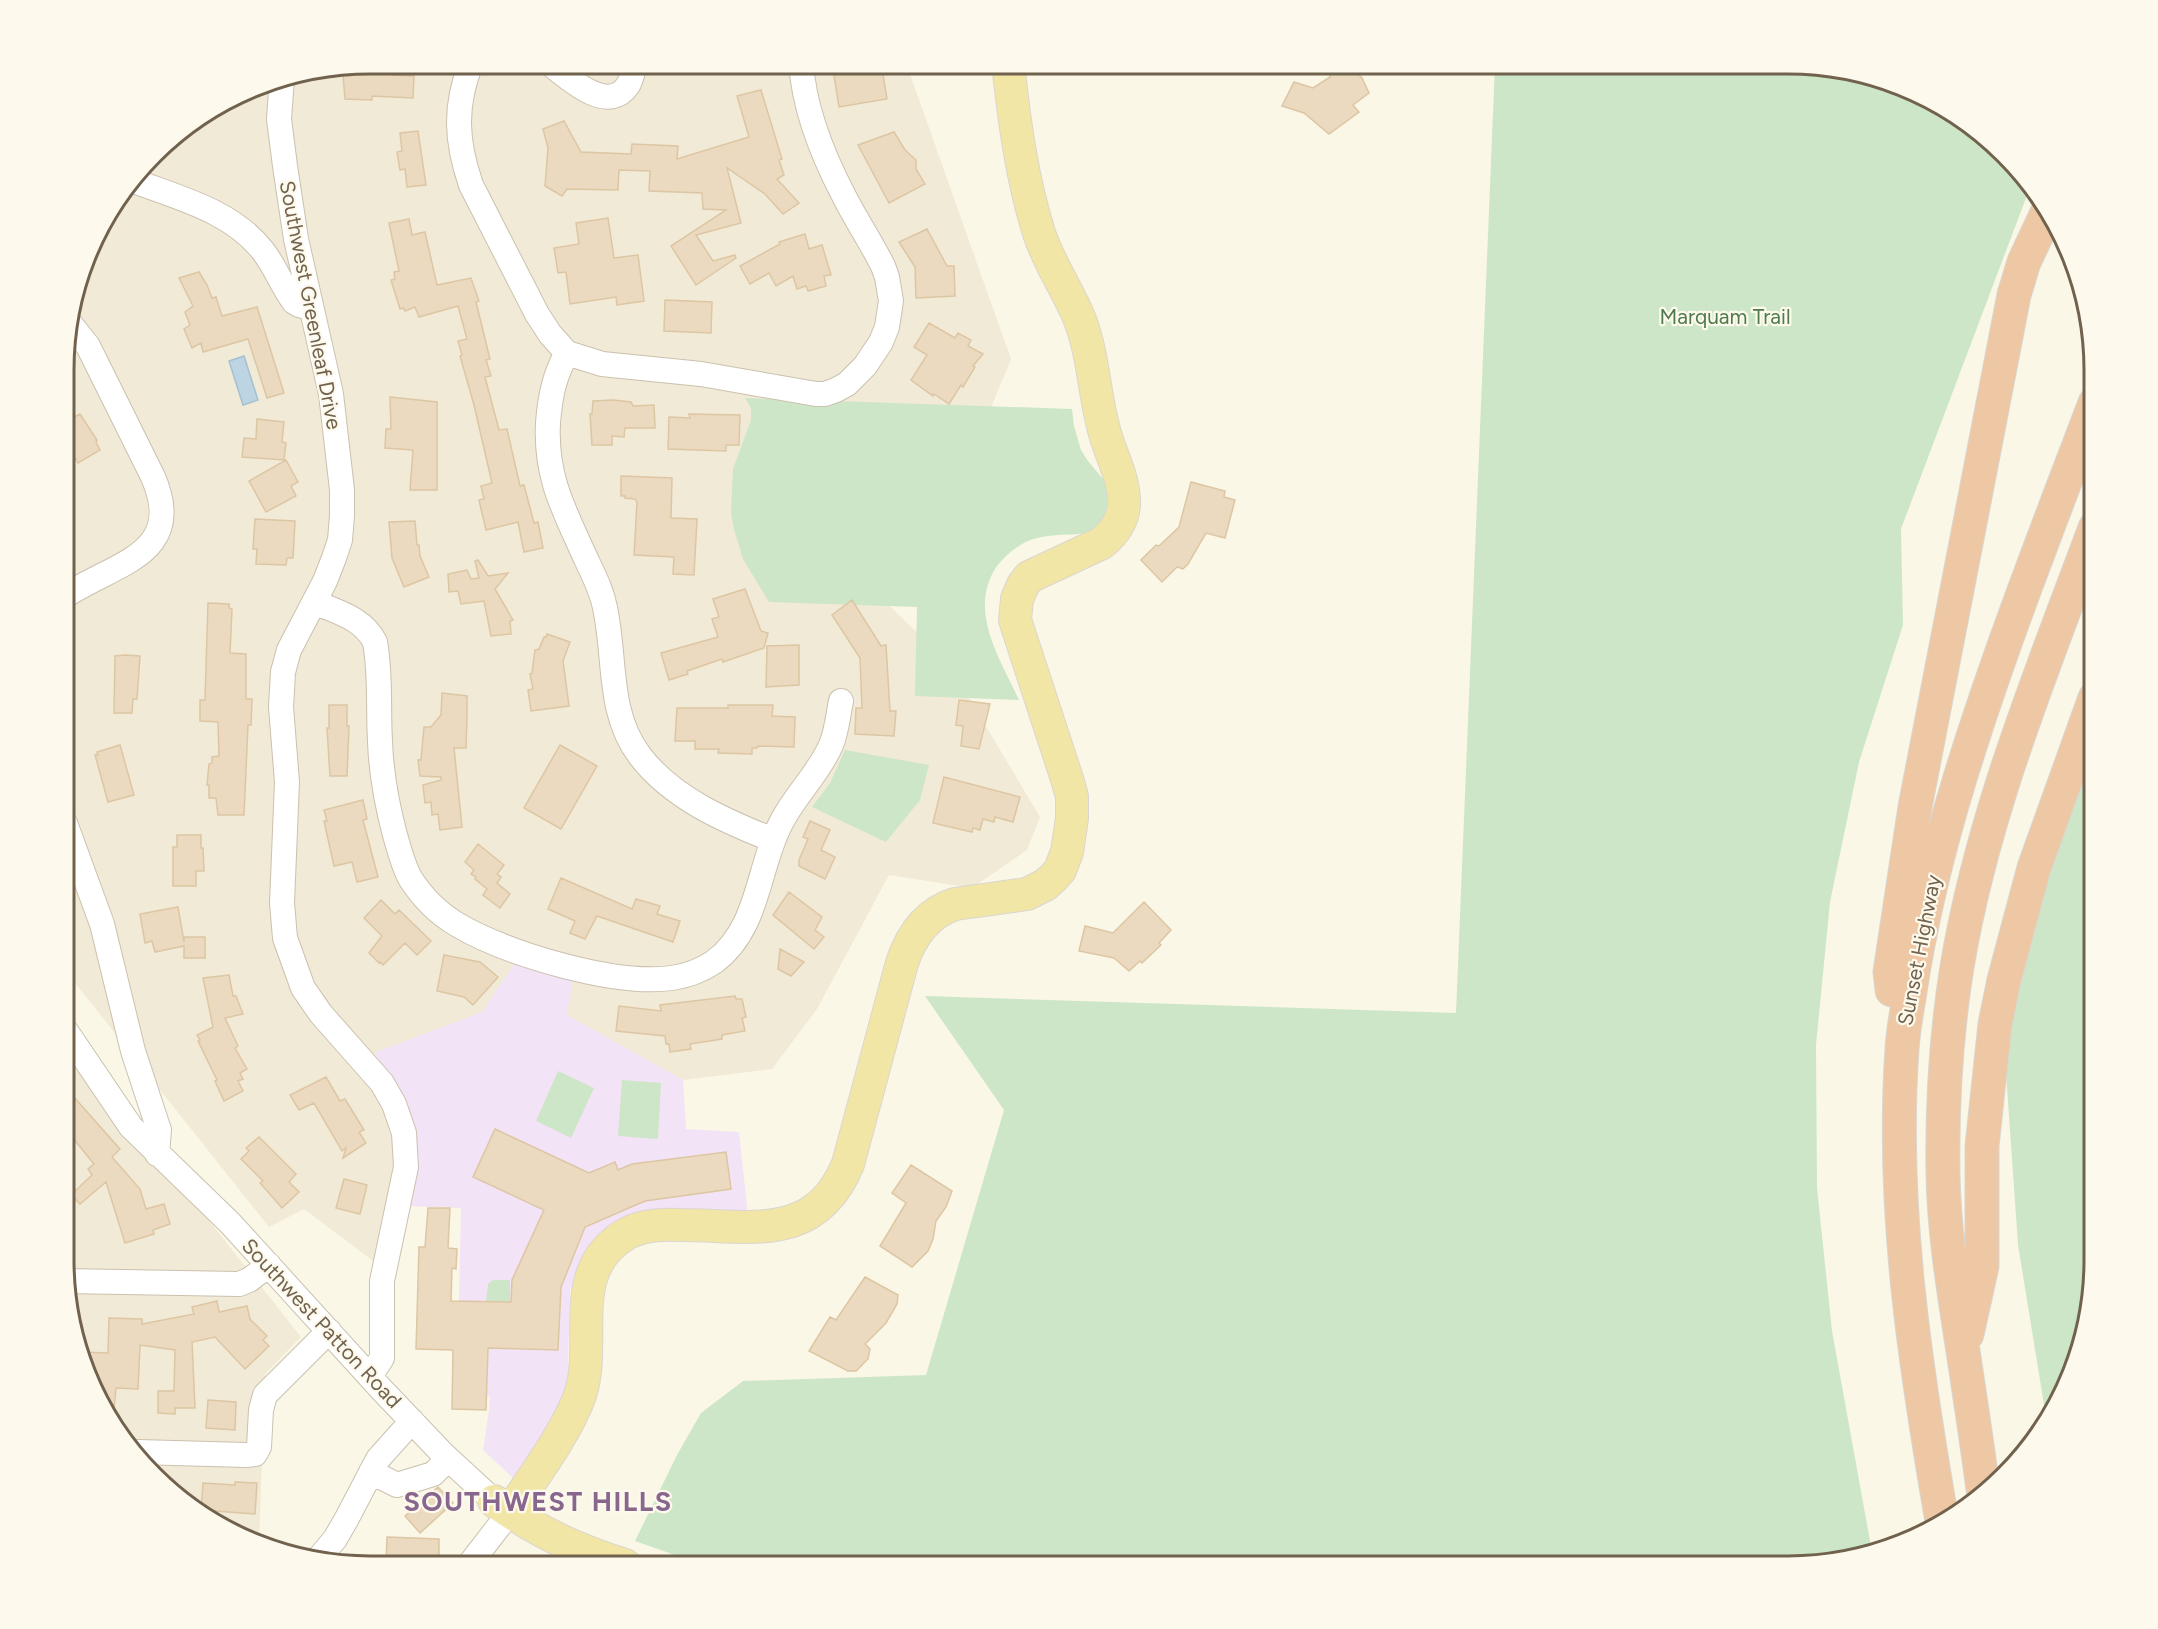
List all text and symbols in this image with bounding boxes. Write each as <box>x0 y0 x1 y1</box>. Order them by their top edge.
street label: Southwest Greenleaf Drive <box>275 178 347 432</box>
park label: Marquam Trail <box>1659 304 1791 329</box>
street label: Sunset Highway <box>1892 872 1946 1028</box>
street label: Southwest Patton Road <box>237 1233 407 1413</box>
district label: SOUTHWEST HILLS <box>403 1485 673 1518</box>

